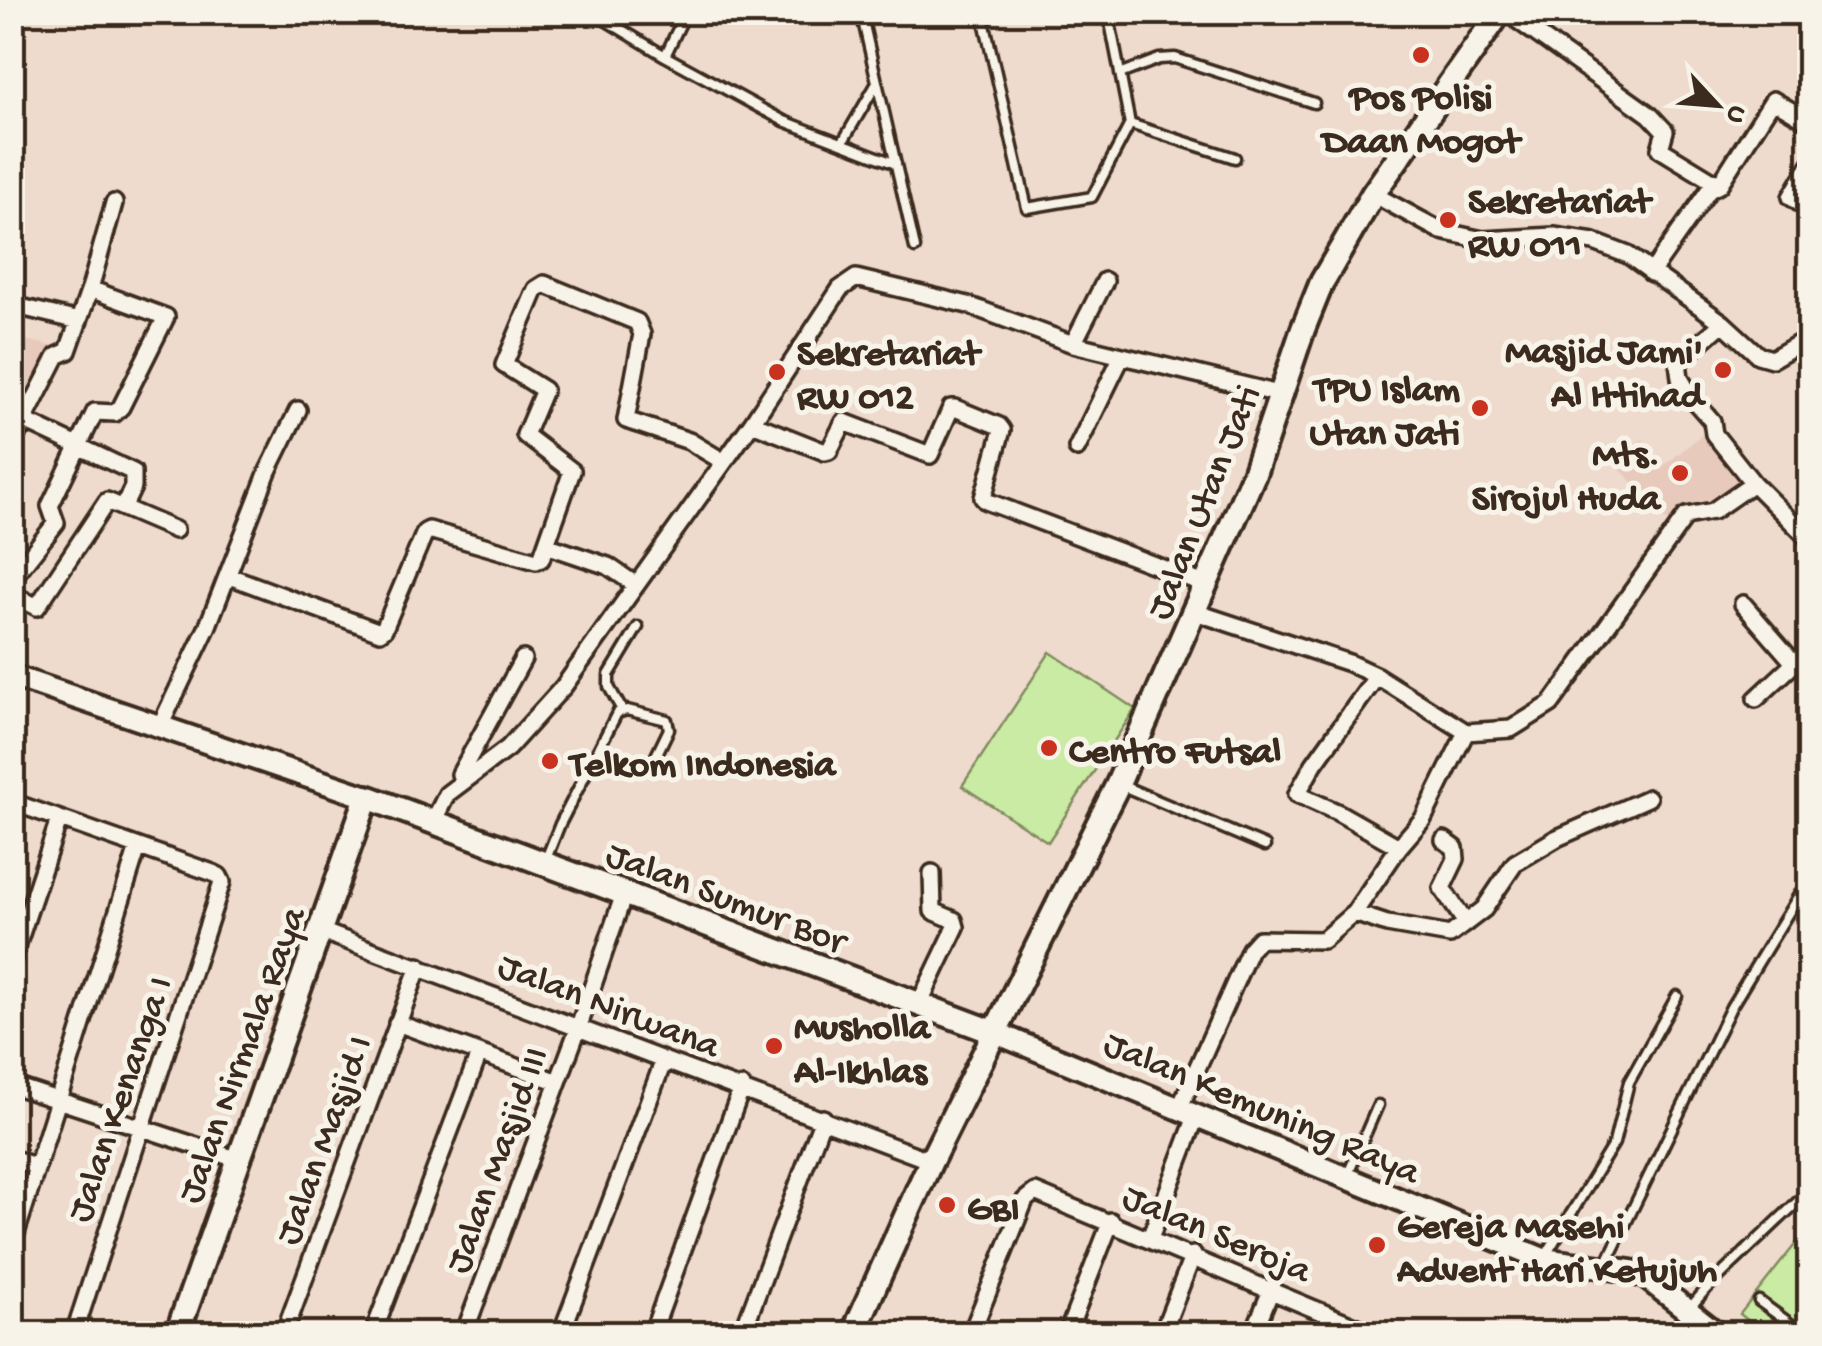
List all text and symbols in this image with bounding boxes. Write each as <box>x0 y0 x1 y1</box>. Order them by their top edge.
marker: Pos Polisi Daan Mogot <box>1410 44 1432 66</box>
north arrow <box>1667 55 1767 155</box>
place label: Pos Polisi Daan Mogot <box>1320 78 1523 166</box>
text: U <box>1717 99 1754 128</box>
place label: Sekretariat RW 011 <box>1468 182 1654 270</box>
marker: Sekretariat RW 011 <box>1437 209 1459 231</box>
place label: Masjid Jami' Al Ittihad <box>1505 332 1707 420</box>
place label: Sekretariat RW 012 <box>797 334 983 422</box>
marker: Masjid Jami' Al Ittihad <box>1712 359 1734 381</box>
marker: Sekretariat RW 012 <box>766 361 788 383</box>
place label: TPU Islam Utan Jati <box>1309 370 1460 458</box>
street label: Jalan Utan Jati <box>1140 380 1273 627</box>
marker: TPU Islam Utan Jati <box>1469 397 1491 419</box>
place label: Mts. Sirojul Huda <box>1472 435 1662 523</box>
marker: Mts. Sirojul Huda <box>1669 462 1691 484</box>
place label: Centro Futsal <box>1069 732 1281 776</box>
marker: Centro Futsal <box>1038 737 1060 759</box>
place label: Telkom Indonesia <box>567 745 837 789</box>
marker: Telkom Indonesia <box>539 750 561 772</box>
street label: Jalan Sumur Bor <box>599 835 854 968</box>
street label: Jalan Nirmala Raya <box>171 900 319 1210</box>
street label: Jalan Nirwana <box>491 946 727 1072</box>
street label: Jalan Kenanga I <box>60 972 185 1228</box>
place label: Musholla Al-Ikhlas <box>793 1008 932 1096</box>
street label: Jalan Kemuning Raya <box>1096 1024 1427 1198</box>
street label: Jalan Masjid I <box>269 1031 385 1251</box>
marker: Musholla Al-Ikhlas <box>763 1035 785 1057</box>
street label: Jalan Masjid III <box>438 1042 561 1280</box>
street label: Jalan Seroja <box>1115 1177 1318 1297</box>
place label: GBI <box>967 1189 1020 1233</box>
marker: GBI <box>936 1194 958 1216</box>
place label: Gereja Masehi Advent Hari Ketujuh <box>1396 1207 1718 1295</box>
marker: Gereja Masehi Advent Hari Ketujuh <box>1366 1234 1388 1256</box>

